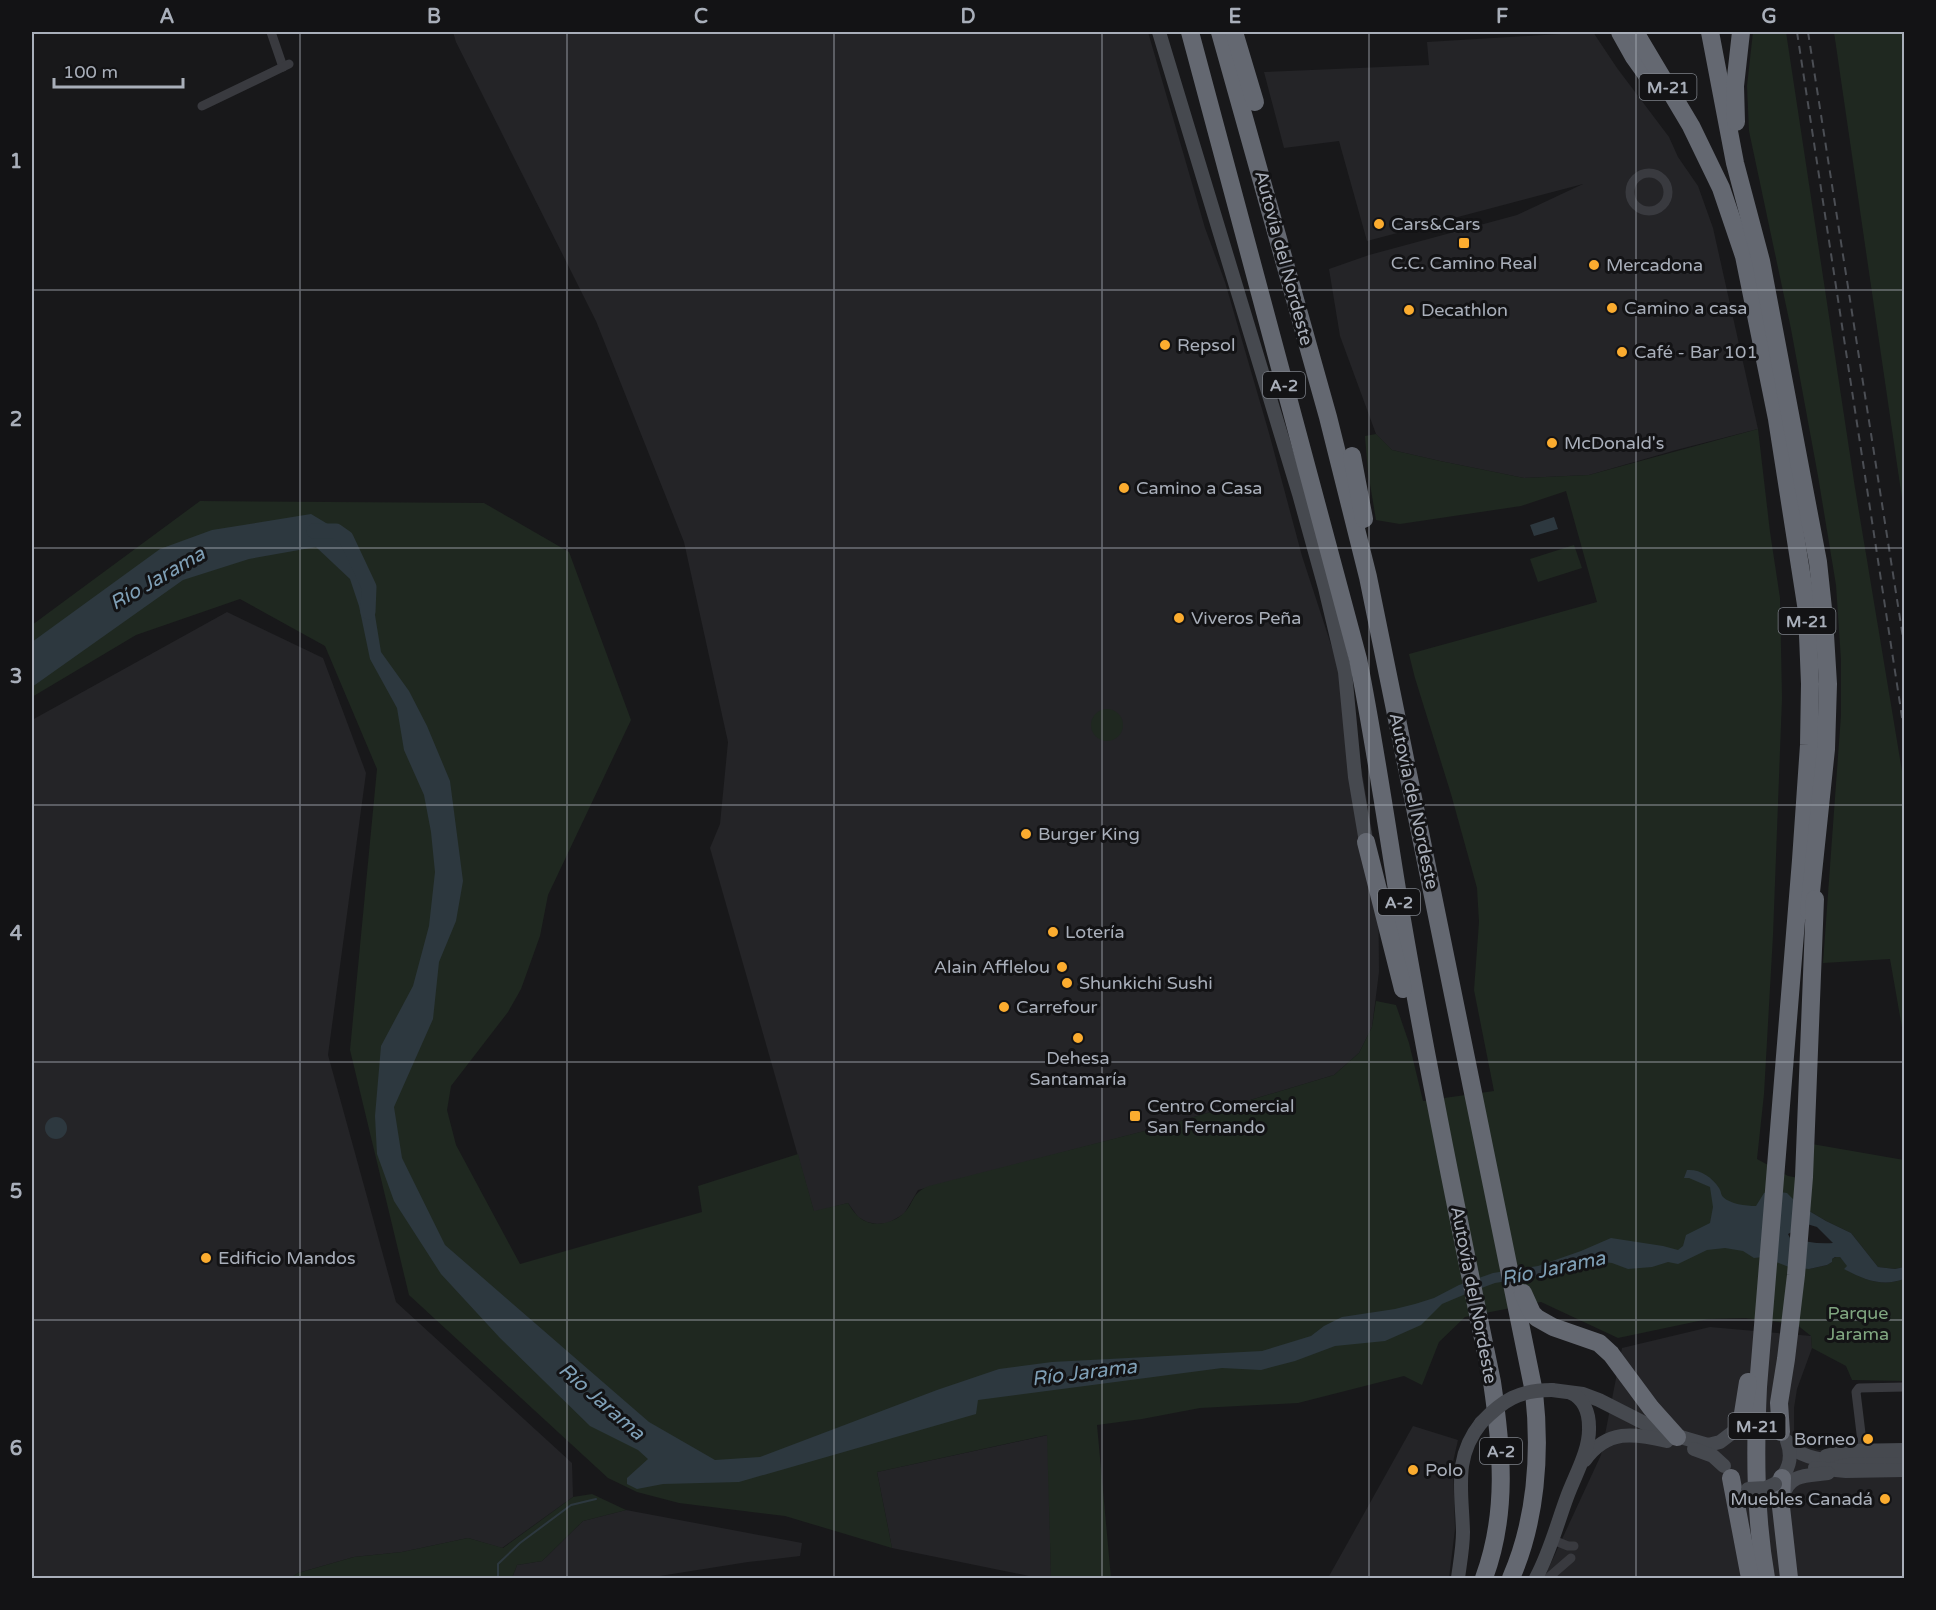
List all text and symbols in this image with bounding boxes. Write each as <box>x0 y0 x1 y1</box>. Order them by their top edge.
text: A <box>160 5 175 29</box>
text: B <box>427 5 441 29</box>
text: C <box>694 5 708 29</box>
text: D <box>960 5 976 29</box>
text: E <box>1229 5 1242 29</box>
text: F <box>1496 5 1508 29</box>
text: G <box>1761 5 1777 29</box>
scale bar <box>54 51 183 89</box>
text: 100 m <box>63 61 118 83</box>
road number: M-21 <box>1640 74 1696 100</box>
text: 1 <box>10 150 22 174</box>
street label: Autovía del Nordeste <box>1250 168 1318 348</box>
place label: Cars&Cars <box>1391 213 1481 235</box>
marker: Cars&Cars <box>1372 217 1386 231</box>
marker: C.C. Camino Real <box>1457 236 1471 250</box>
place label: C.C. Camino Real <box>1391 252 1537 274</box>
place label: Mercadona <box>1606 254 1703 276</box>
marker: Mercadona <box>1587 258 1601 272</box>
place label: Camino a casa <box>1624 297 1747 319</box>
place label: Decathlon <box>1421 299 1508 321</box>
marker: Camino a casa <box>1605 301 1619 315</box>
marker: Decathlon <box>1402 303 1416 317</box>
place label: Repsol <box>1177 334 1235 356</box>
marker: Repsol <box>1158 338 1172 352</box>
place label: Café - Bar 101 <box>1634 341 1758 363</box>
marker: Café - Bar 101 <box>1615 345 1629 359</box>
road number: A-2 <box>1263 372 1305 398</box>
text: 2 <box>10 408 22 432</box>
place label: McDonald's <box>1564 432 1664 454</box>
marker: McDonald's <box>1545 436 1559 450</box>
place label: Camino a Casa <box>1136 477 1262 499</box>
marker: Camino a Casa <box>1117 481 1131 495</box>
water label: Río Jarama <box>106 542 210 616</box>
place label: Viveros Peña <box>1191 607 1301 629</box>
road number: M-21 <box>1778 608 1836 634</box>
marker: Viveros Peña <box>1172 611 1186 625</box>
text: 3 <box>10 665 22 689</box>
street label: Autovía del Nordeste <box>1385 711 1443 891</box>
place label: Burger King <box>1038 823 1140 845</box>
marker: Burger King <box>1019 827 1033 841</box>
road number: A-2 <box>1378 889 1420 915</box>
place label: Lotería <box>1065 921 1125 943</box>
text: 4 <box>10 922 23 946</box>
marker: Lotería <box>1046 925 1060 939</box>
place label: Alain Afflelou <box>934 956 1050 978</box>
marker: Alain Afflelou <box>1055 960 1069 974</box>
place label: Shunkichi Sushi <box>1079 972 1213 994</box>
marker: Shunkichi Sushi <box>1060 976 1074 990</box>
place label: Carrefour <box>1016 996 1098 1018</box>
marker: Carrefour <box>997 1000 1011 1014</box>
marker: Dehesa Santamaría <box>1071 1031 1085 1045</box>
place label: Dehesa Santamaría <box>1029 1047 1127 1090</box>
place label: Centro Comercial San Fernando <box>1147 1095 1294 1138</box>
marker: Centro Comercial San Fernando <box>1128 1109 1142 1123</box>
text: 5 <box>10 1180 22 1204</box>
street label: Autovía del Nordeste <box>1446 1205 1502 1385</box>
water label: Río Jarama <box>1499 1246 1608 1292</box>
place label: Edificio Mandos <box>218 1247 356 1269</box>
marker: Edificio Mandos <box>199 1251 213 1265</box>
park label: Parque Jarama <box>1827 1302 1889 1345</box>
water label: Río Jarama <box>1030 1355 1139 1391</box>
water label: Río Jarama <box>554 1358 650 1446</box>
road number: M-21 <box>1728 1413 1786 1439</box>
place label: Borneo <box>1794 1428 1856 1450</box>
marker: Borneo <box>1861 1432 1875 1446</box>
text: 6 <box>10 1437 22 1461</box>
road number: A-2 <box>1480 1438 1522 1464</box>
place label: Polo <box>1425 1459 1463 1481</box>
marker: Polo <box>1406 1463 1420 1477</box>
place label: Muebles Canadá <box>1730 1488 1873 1510</box>
marker: Muebles Canadá <box>1878 1492 1892 1506</box>

